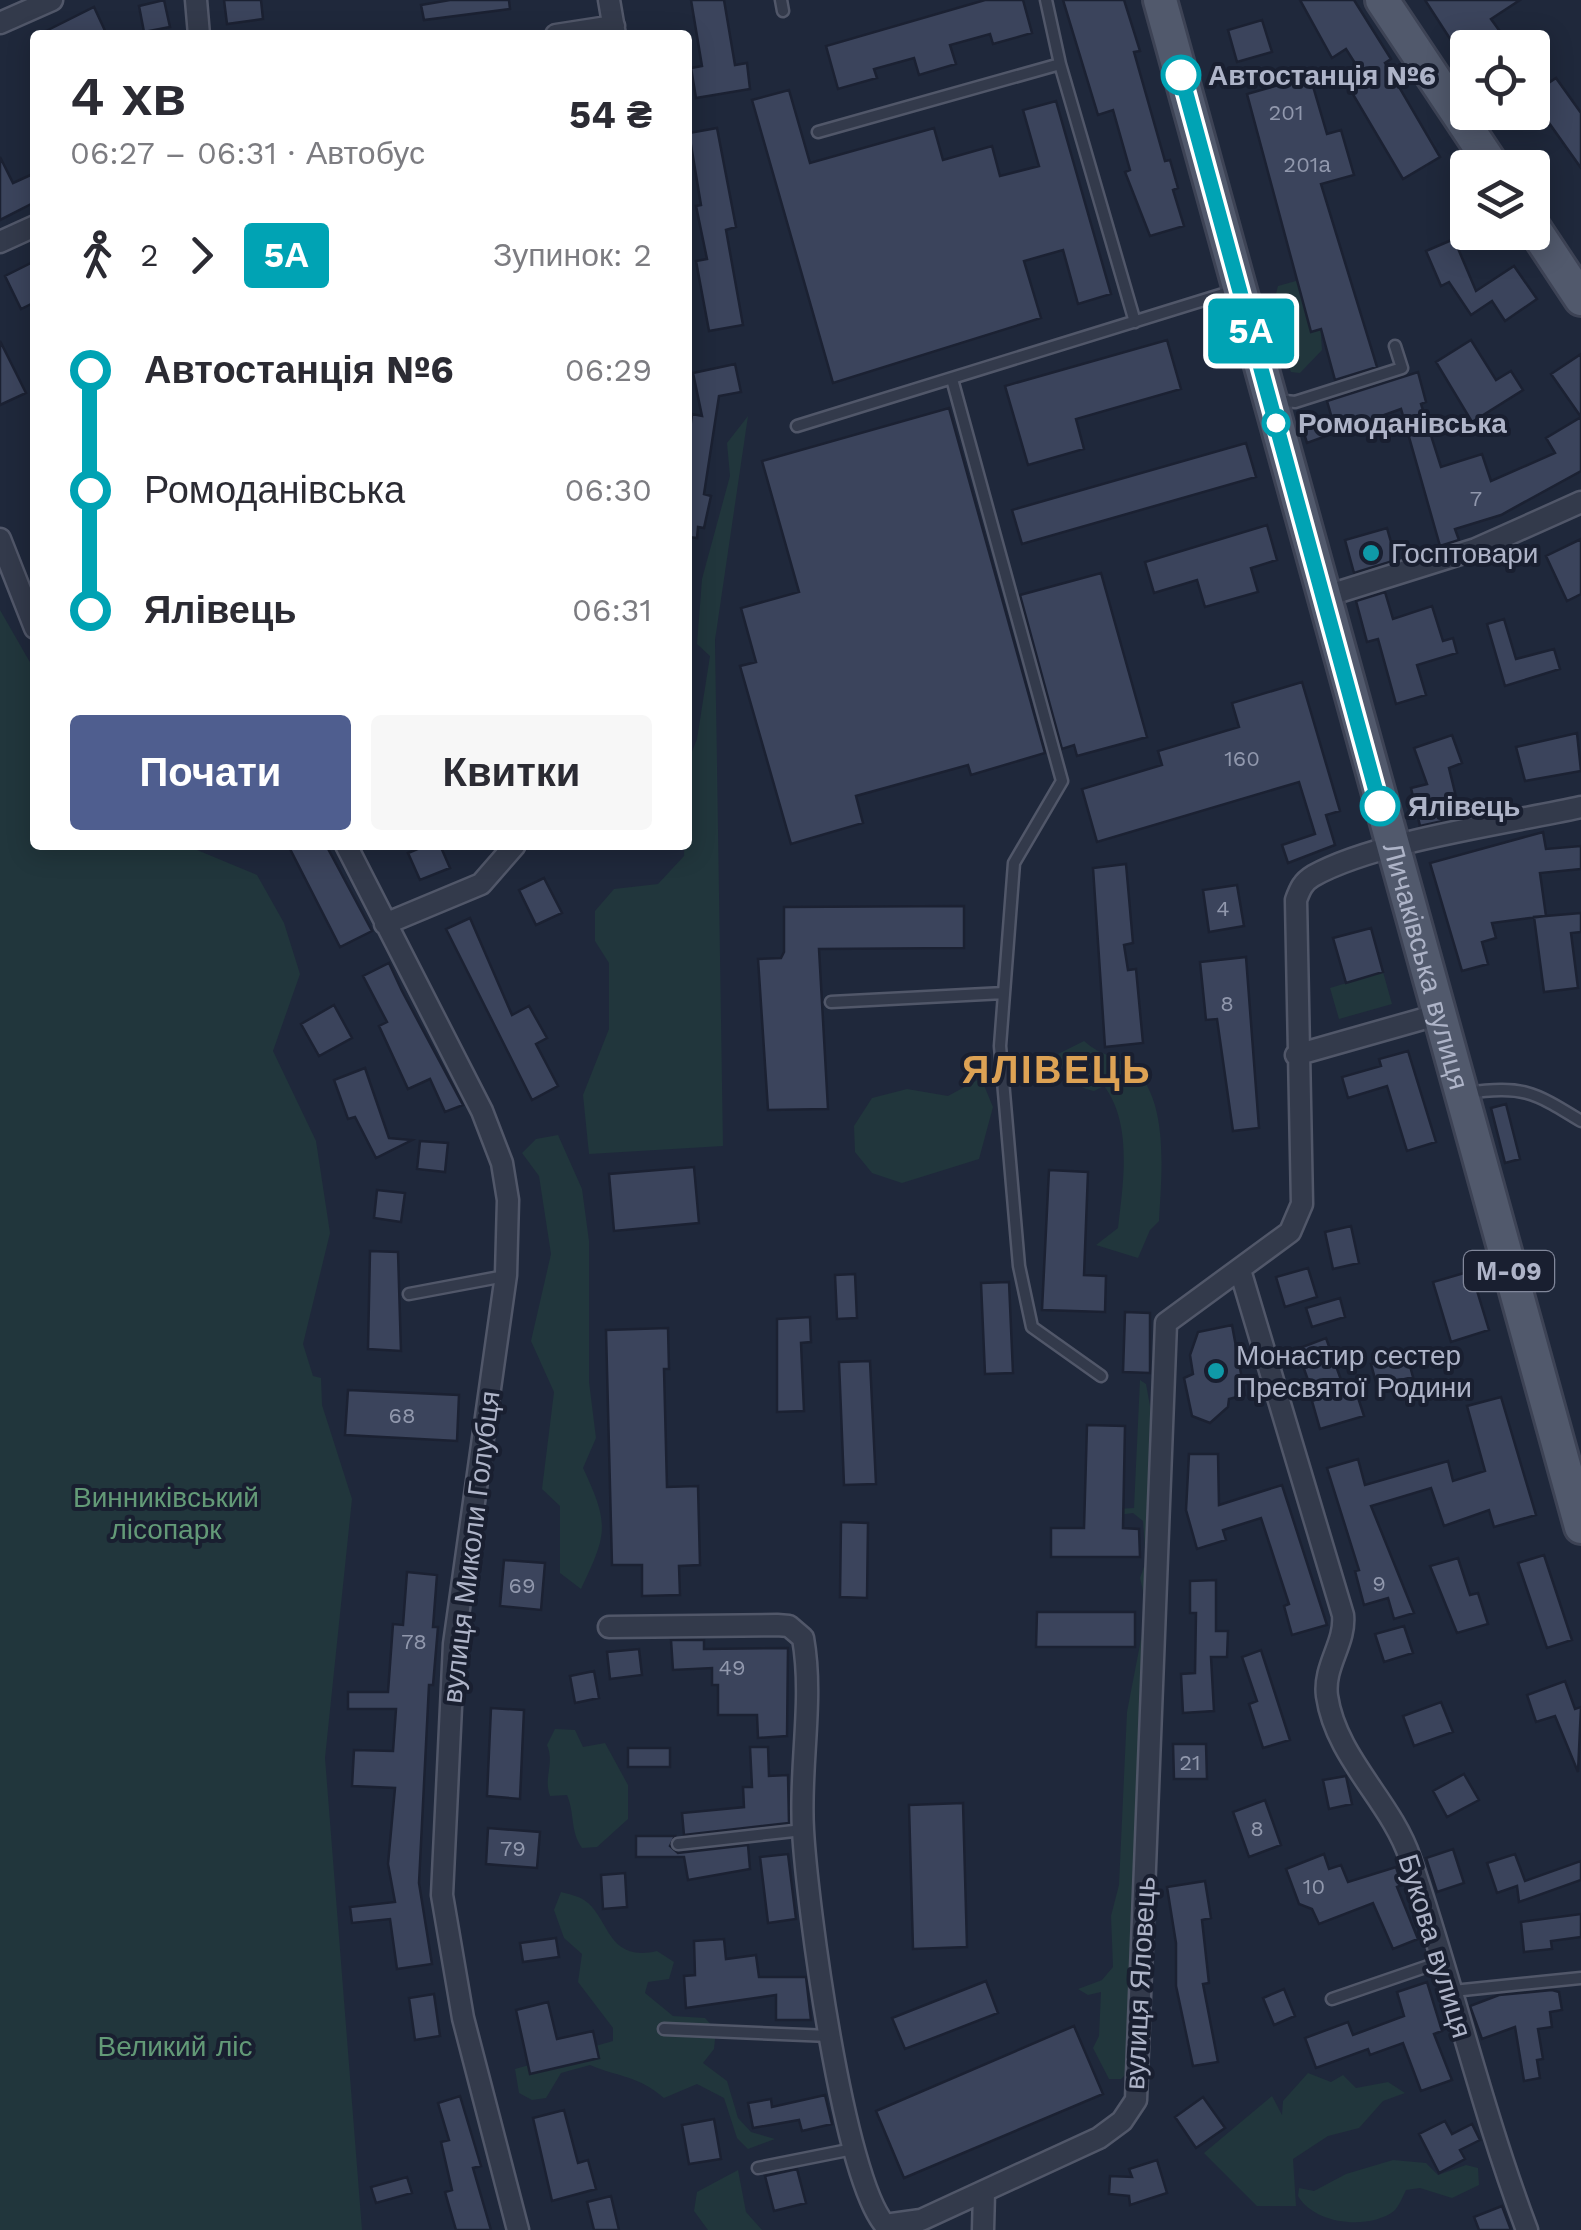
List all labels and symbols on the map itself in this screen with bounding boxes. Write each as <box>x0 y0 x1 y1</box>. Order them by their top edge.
marker: Автостанція №6 <box>1162 56 1200 94</box>
place label: Автостанція №6 <box>1208 59 1436 92</box>
house number: 201 <box>1268 100 1304 125</box>
house number: 201а <box>1283 152 1331 177</box>
line badge: 5А <box>1206 298 1296 364</box>
place label: Ромоданівська <box>1298 407 1507 440</box>
marker: Ромоданівська <box>1263 410 1289 436</box>
house number: 7 <box>1470 486 1482 511</box>
place label: Госптовари <box>1391 537 1538 570</box>
marker: Госптовари <box>1360 542 1382 564</box>
house number: 160 <box>1224 746 1260 771</box>
marker: Ялівець <box>1361 787 1399 825</box>
place label: Ялівець <box>1408 790 1521 823</box>
street label: Личаківська вулиця <box>1377 839 1476 1093</box>
house number: 4 <box>1216 896 1230 921</box>
house number: 8 <box>1220 991 1234 1016</box>
district label: ЯЛІВЕЦЬ <box>962 1048 1152 1092</box>
road number: М-09 <box>1464 1251 1554 1291</box>
place label: Монастир сестер Пресвятої Родини <box>1236 1339 1472 1404</box>
marker: Монастир сестер Пресвятої Родини <box>1205 1360 1227 1382</box>
street label: вулиця Миколи Голубця <box>435 1389 507 1705</box>
house number: 68 <box>389 1403 415 1428</box>
park label: Винниківський лісопарк <box>73 1481 259 1546</box>
house number: 9 <box>1372 1571 1386 1596</box>
house number: 69 <box>509 1573 535 1598</box>
house number: 78 <box>401 1629 427 1654</box>
house number: 49 <box>718 1655 746 1680</box>
house number: 21 <box>1179 1750 1201 1775</box>
house number: 8 <box>1250 1816 1264 1841</box>
house number: 79 <box>500 1836 526 1861</box>
street label: Букова вулиця <box>1391 1850 1479 2042</box>
house number: 10 <box>1303 1874 1325 1899</box>
street label: вулиця Яловець <box>1118 1875 1162 2091</box>
park label: Великий ліс <box>98 2030 252 2063</box>

